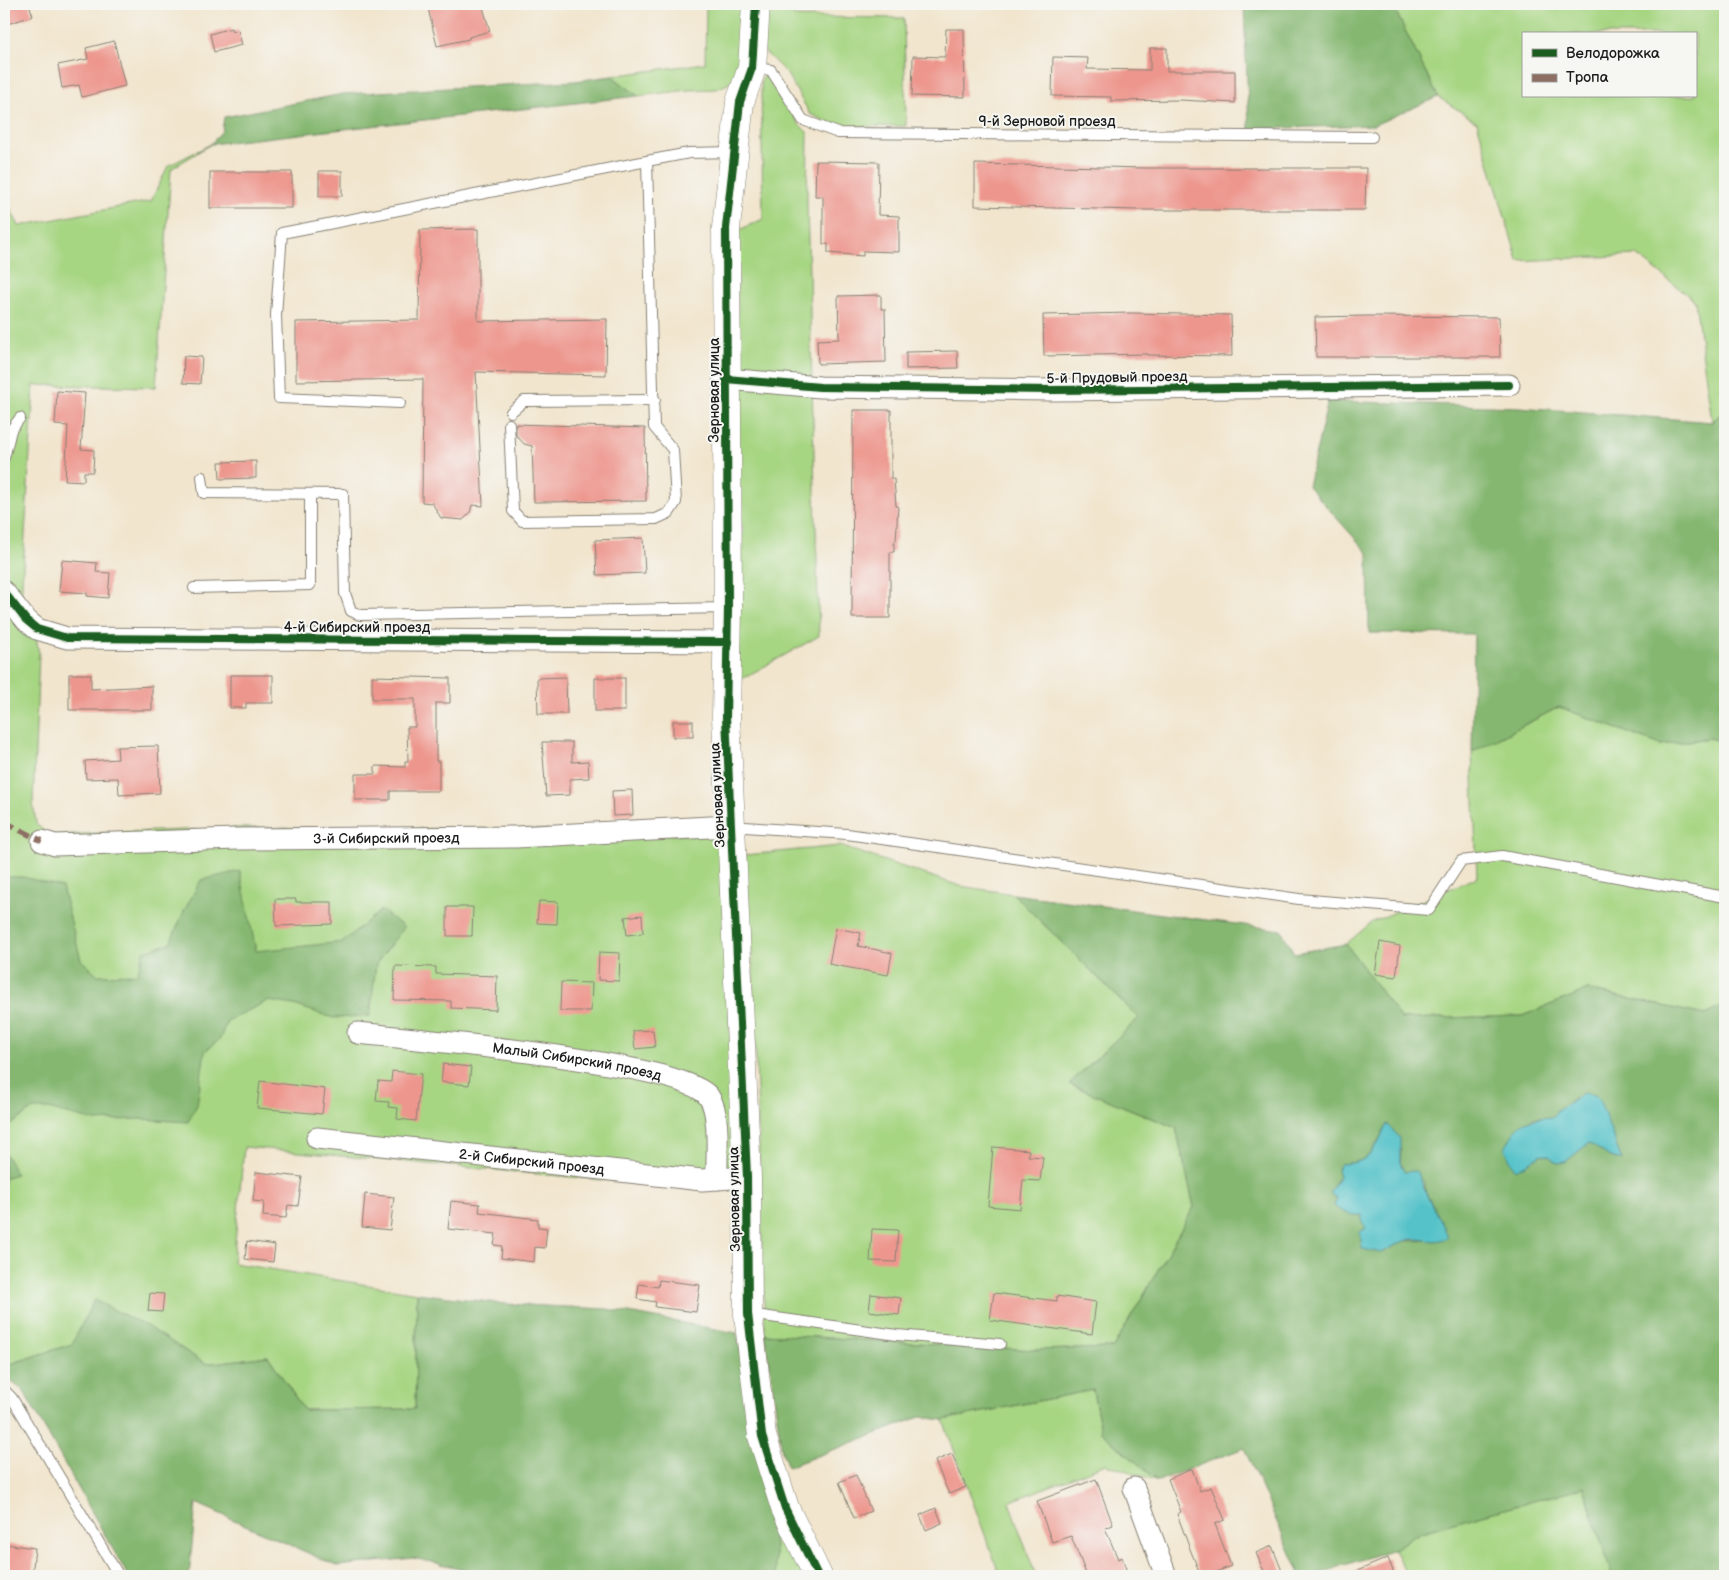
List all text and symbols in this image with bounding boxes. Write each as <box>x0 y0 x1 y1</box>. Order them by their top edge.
legend <box>1522 32 1696 98</box>
text: Велодорожка <box>1566 44 1660 63</box>
text: Тропа <box>1566 68 1609 87</box>
street label: 9-й Зерновой проезд <box>979 113 1116 130</box>
street label: Зерновая улица <box>706 337 723 443</box>
street label: 5-й Прудовый проезд <box>1046 368 1188 387</box>
street label: 4-й Сибирский проезд <box>284 619 431 636</box>
street label: Зерновая улица <box>706 741 729 848</box>
street label: 3-й Сибирский проезд <box>313 829 460 847</box>
street label: Малый Сибирский проезд <box>492 1039 664 1085</box>
street label: 2-й Сибирский проезд <box>458 1146 606 1178</box>
street label: Зерновая улица <box>725 1146 744 1252</box>

